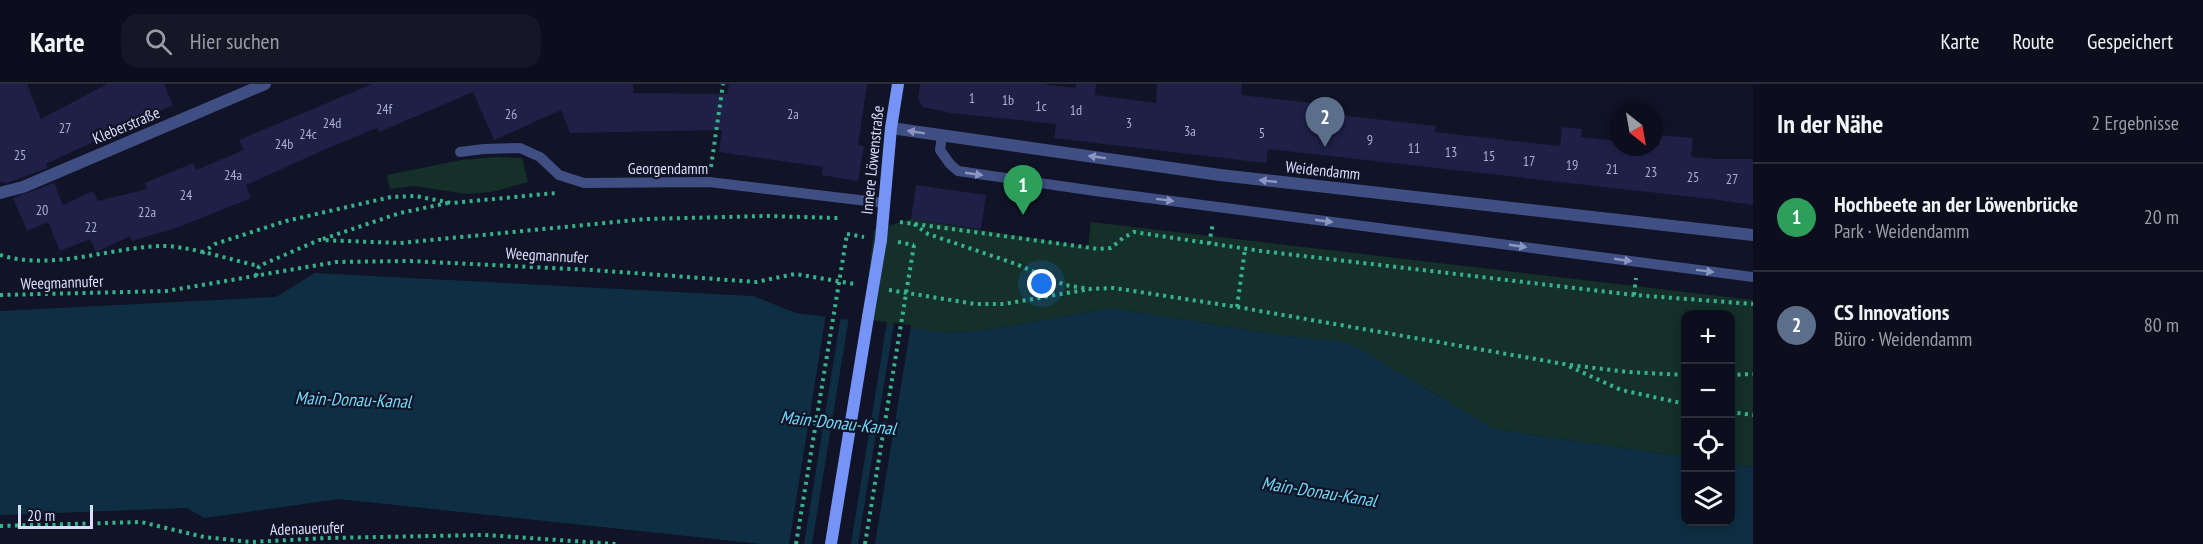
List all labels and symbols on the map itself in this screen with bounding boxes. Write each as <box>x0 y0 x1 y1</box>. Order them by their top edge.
house number: 1 <box>969 89 975 107</box>
house number: 1b <box>1002 91 1014 109</box>
house number: 1c <box>1035 97 1047 115</box>
pin: 2 <box>1306 98 1344 147</box>
house number: 24f <box>376 100 392 118</box>
house number: 1d <box>1070 101 1082 119</box>
street label: Kleberstraße <box>89 102 163 148</box>
north arrow <box>1609 102 1663 156</box>
house number: 26 <box>505 105 517 123</box>
house number: 2a <box>787 105 799 123</box>
street label: Innere Löwenstraße <box>856 105 888 215</box>
house number: 24d <box>323 114 341 132</box>
house number: 3 <box>1126 114 1132 132</box>
house number: 27 <box>59 119 71 137</box>
house number: 3a <box>1184 122 1196 140</box>
house number: 5 <box>1259 124 1265 142</box>
house number: 24c <box>299 125 317 143</box>
one-way arrow <box>907 127 926 136</box>
house number: 9 <box>1367 131 1373 149</box>
house number: 24b <box>275 135 293 153</box>
house number: 11 <box>1408 139 1420 157</box>
house number: 13 <box>1445 143 1457 161</box>
house number: 25 <box>14 146 26 164</box>
house number: 15 <box>1483 147 1495 165</box>
house number: 17 <box>1523 152 1535 170</box>
one-way arrow <box>1087 153 1106 162</box>
street label: Weidendamm <box>1285 156 1361 184</box>
house number: 19 <box>1566 156 1578 174</box>
street label: Georgendamm <box>628 158 708 178</box>
house number: 21 <box>1606 160 1618 178</box>
house number: 23 <box>1645 163 1657 181</box>
house number: 24a <box>224 166 242 184</box>
pin: 1 <box>1004 166 1042 215</box>
house number: 25 <box>1687 168 1699 186</box>
one-way arrow <box>965 169 984 178</box>
house number: 27 <box>1726 170 1738 188</box>
one-way arrow <box>1259 176 1278 185</box>
house number: 24 <box>180 186 193 204</box>
one-way arrow <box>1156 195 1175 205</box>
house number: 20 <box>36 201 48 219</box>
house number: 22a <box>138 203 156 221</box>
one-way arrow <box>1315 216 1334 225</box>
house number: 22 <box>85 218 97 236</box>
one-way arrow <box>1508 242 1527 251</box>
street label: Weegmannufer <box>505 243 589 267</box>
one-way arrow <box>1614 256 1633 265</box>
one-way arrow <box>1696 266 1715 276</box>
your location <box>1027 269 1056 298</box>
street label: Weegmannufer <box>20 271 104 293</box>
water label: Main-Donau-Kanal <box>295 386 413 413</box>
water label: Main-Donau-Kanal <box>779 405 899 440</box>
water label: Main-Donau-Kanal <box>1260 471 1380 512</box>
scale bar <box>18 502 93 530</box>
street label: Adenauerufer <box>269 517 345 539</box>

